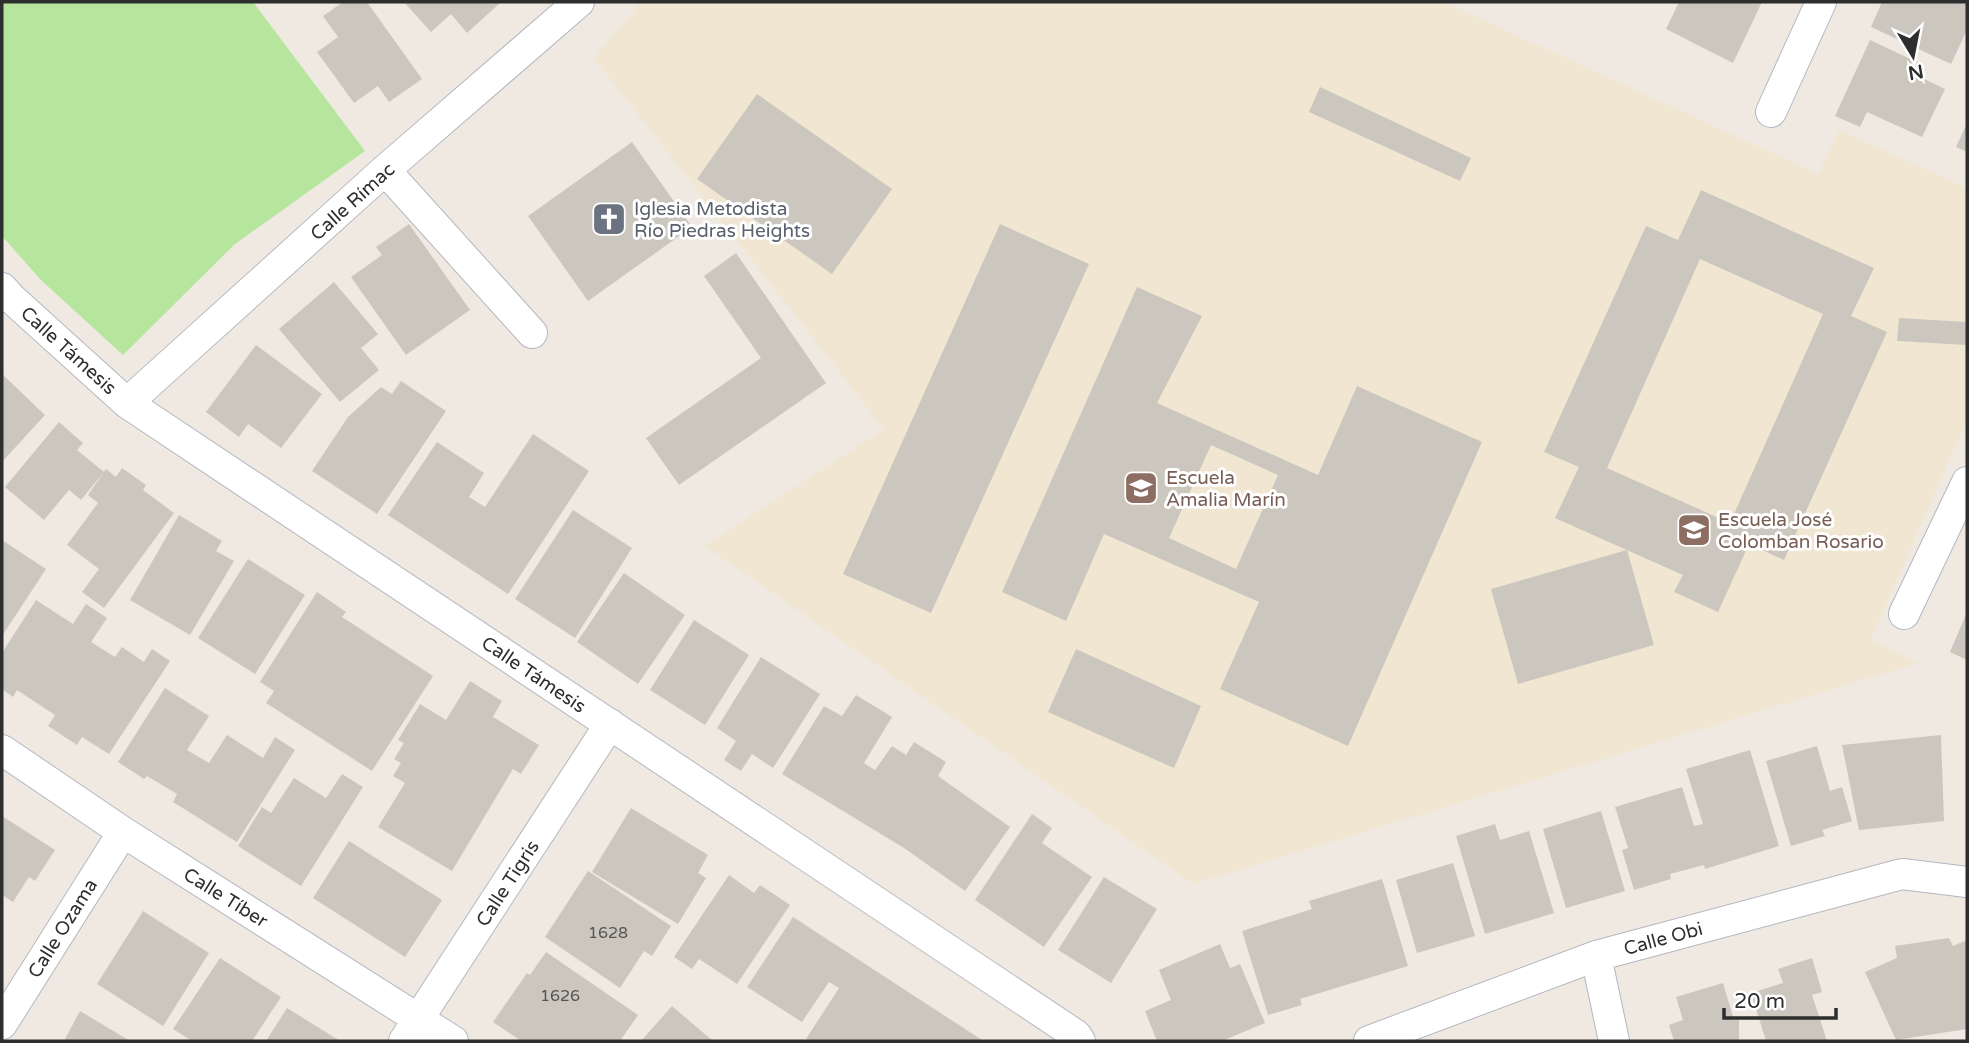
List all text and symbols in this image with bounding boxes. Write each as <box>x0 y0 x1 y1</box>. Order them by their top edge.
north arrow <box>1878 21 1948 91</box>
text: N <box>1906 60 1925 84</box>
street label: Calle Rímac <box>306 158 399 245</box>
place label: Iglesia Metodista Río Piedras Heights <box>634 198 810 242</box>
church icon: Iglesia Metodista Río Piedras Heights <box>590 200 628 238</box>
street label: Calle Támesis <box>16 302 121 399</box>
place label: Escuela Amalia Marín <box>1166 467 1286 511</box>
school or university icon: Escuela Amalia Marín <box>1122 469 1160 507</box>
place label: Escuela José Colomban Rosario <box>1718 509 1884 553</box>
school or university icon: Escuela José Colomban Rosario <box>1675 511 1713 549</box>
street label: Calle Támesis <box>477 632 590 718</box>
street label: Calle Tigris <box>472 836 544 931</box>
street label: Calle Tíber <box>179 863 272 933</box>
street label: Calle Ozama <box>24 875 102 982</box>
street label: Calle Obi <box>1621 918 1705 960</box>
house number: 1628 <box>588 923 628 943</box>
scale bar <box>1724 976 1836 1020</box>
house number: 1626 <box>540 986 580 1006</box>
text: 20 m <box>1734 989 1785 1014</box>

